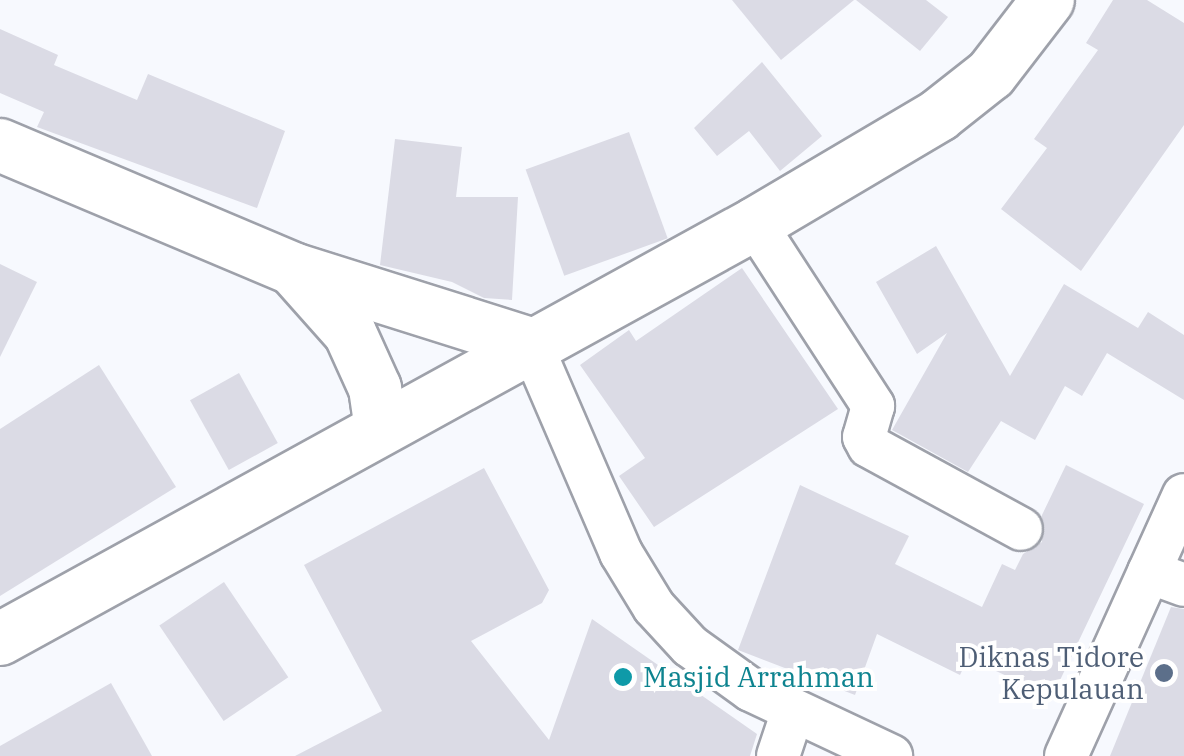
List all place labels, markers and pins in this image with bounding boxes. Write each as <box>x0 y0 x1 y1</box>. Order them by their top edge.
place label: Diknas Tidore Kepulauan <box>958 640 1144 706</box>
place label: Masjid Arrahman <box>643 660 874 694</box>
marker: Diknas Tidore Kepulauan <box>1153 662 1175 684</box>
marker: Masjid Arrahman <box>612 666 634 688</box>

